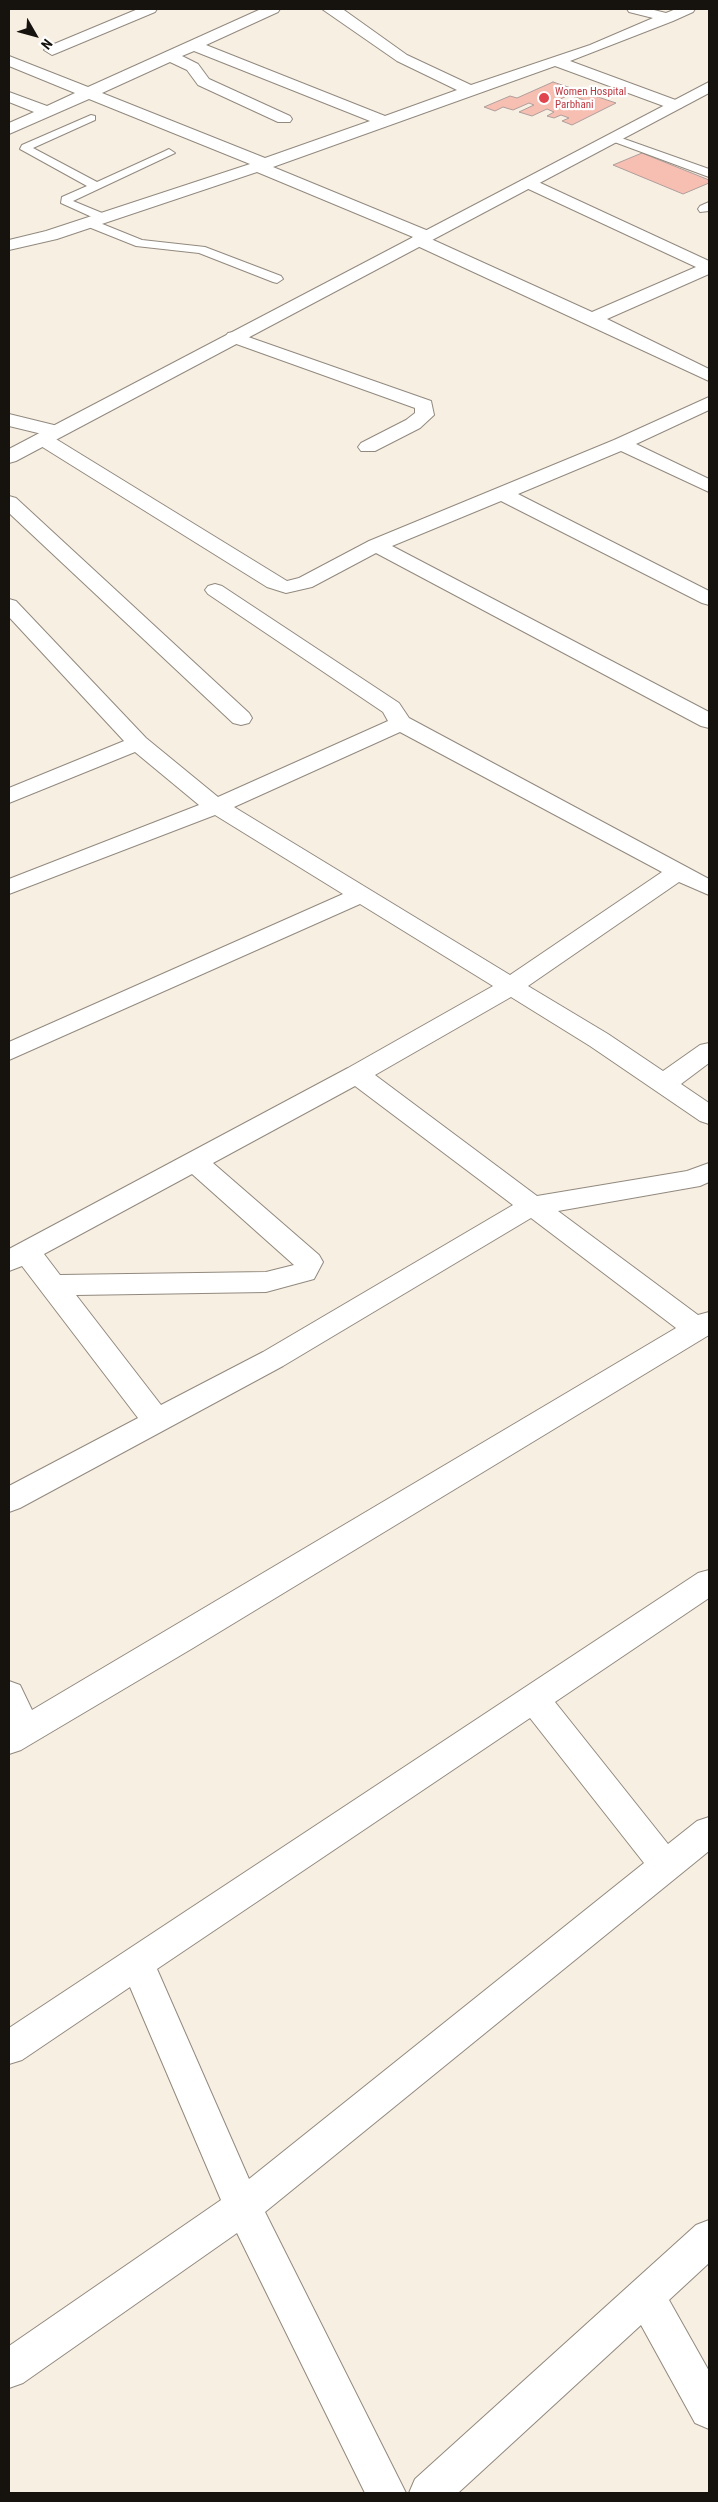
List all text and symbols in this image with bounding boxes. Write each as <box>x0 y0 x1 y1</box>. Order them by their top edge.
north arrow <box>10 10 60 60</box>
text: N <box>38 36 56 53</box>
place label: Women Hospital Parbhani <box>555 85 626 111</box>
marker: Women Hospital Parbhani <box>537 91 551 105</box>

